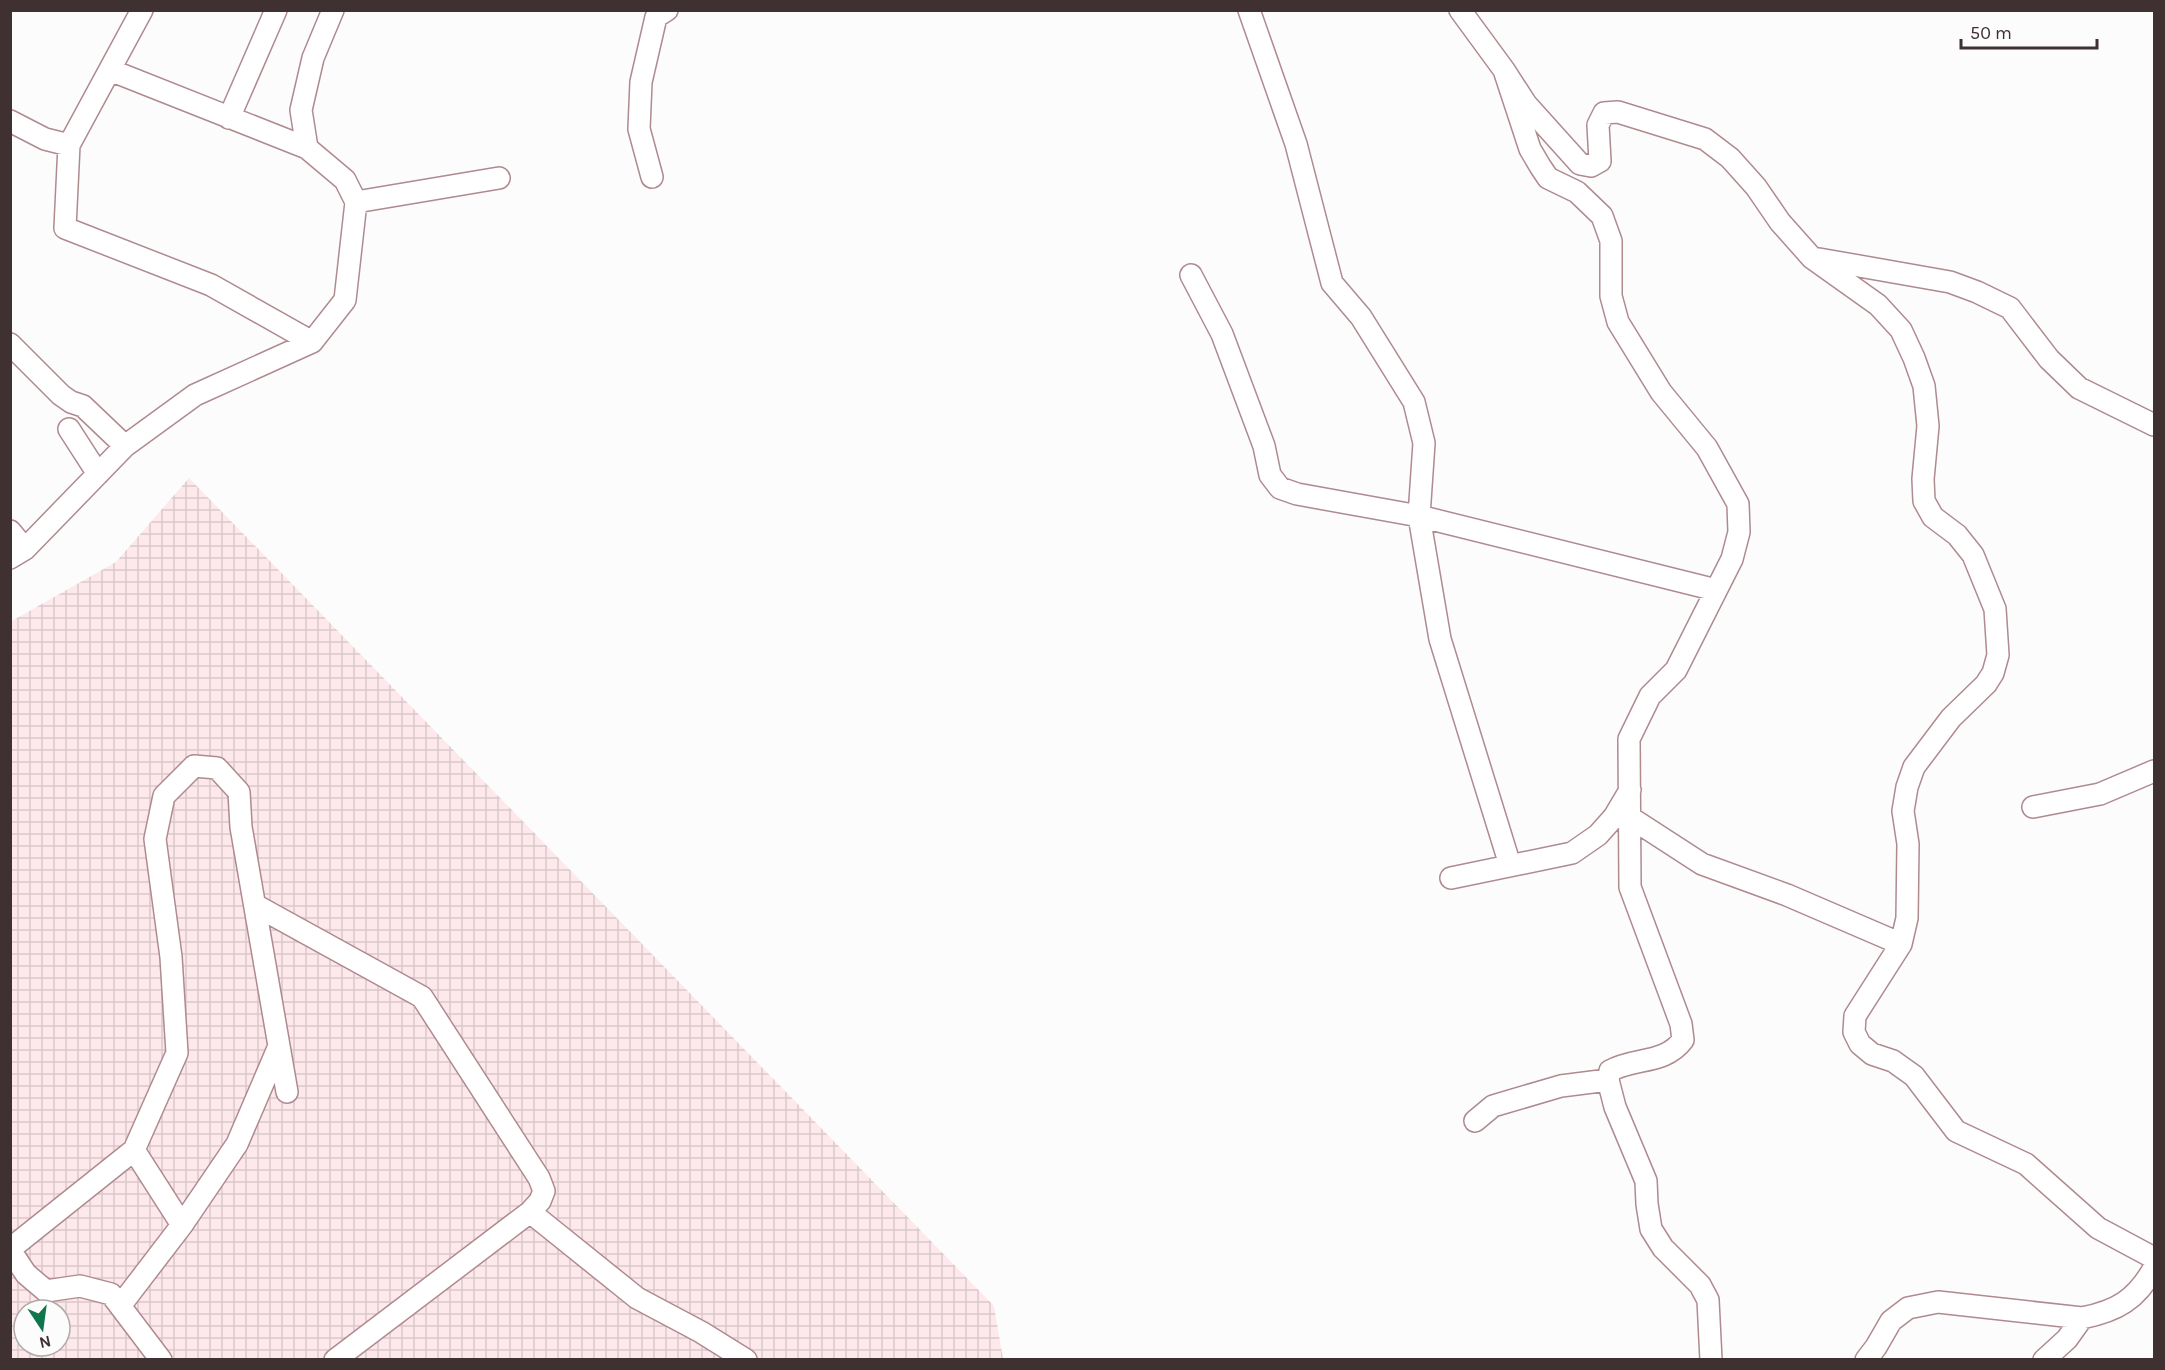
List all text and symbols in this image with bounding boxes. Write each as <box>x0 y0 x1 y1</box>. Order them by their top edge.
scale bar <box>1961 12 2098 50</box>
text: 50 m <box>1970 22 2012 44</box>
north arrow <box>12 1298 72 1358</box>
text: N <box>38 1332 53 1353</box>

